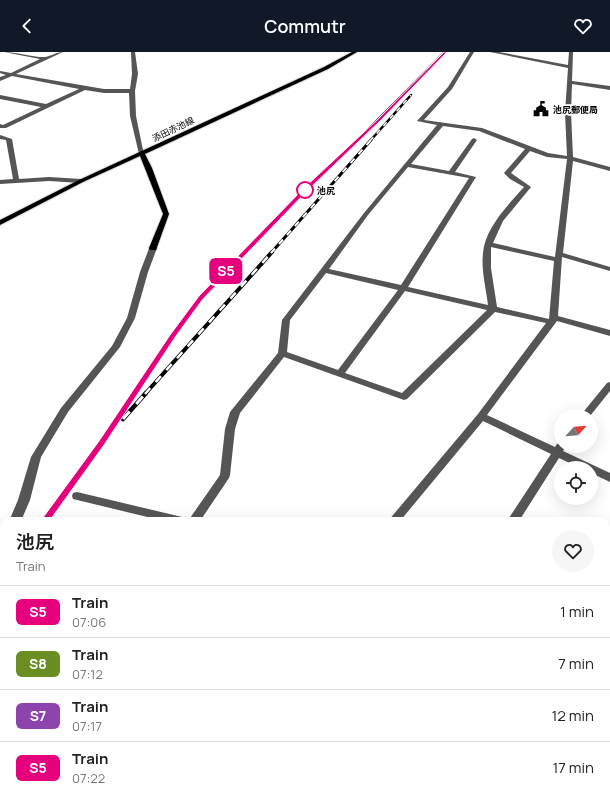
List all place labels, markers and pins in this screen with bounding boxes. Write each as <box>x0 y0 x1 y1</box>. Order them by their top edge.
public building icon: 池尻郵便局 <box>532 100 550 118</box>
place label: 池尻郵便局 <box>553 103 598 116</box>
marker: 池尻 <box>296 181 314 199</box>
place label: 池尻 <box>317 184 335 197</box>

